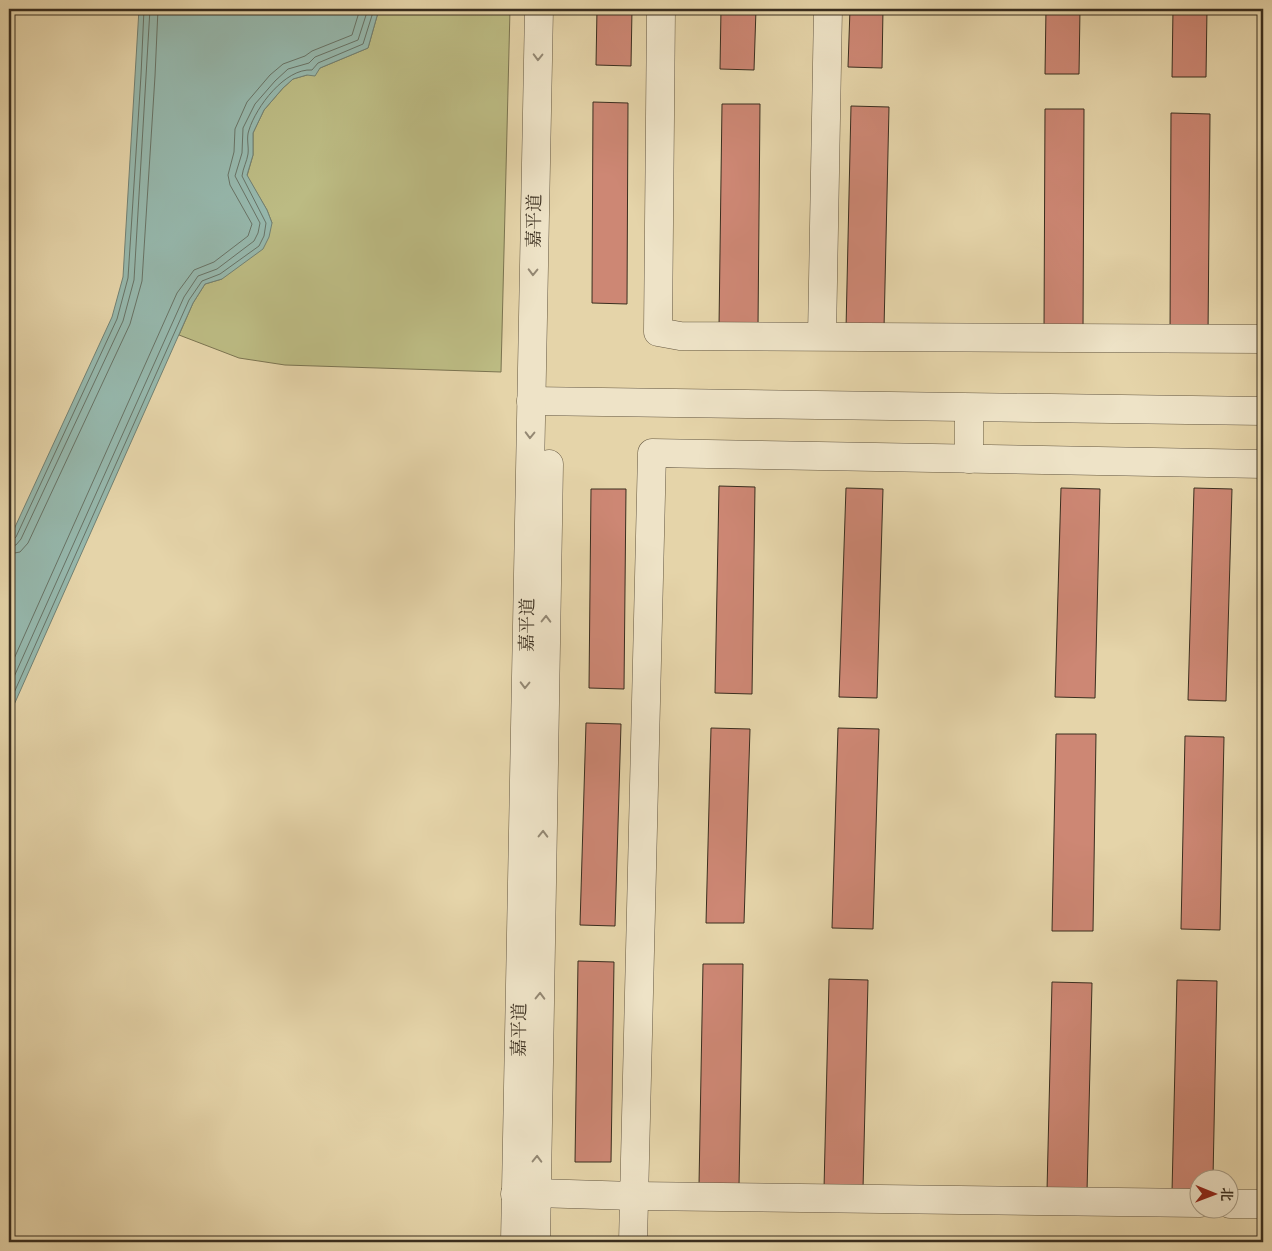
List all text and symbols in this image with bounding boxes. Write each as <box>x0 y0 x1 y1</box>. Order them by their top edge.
one-way arrow <box>533 54 543 62</box>
street label: 嘉平道 <box>524 194 547 248</box>
one-way arrow <box>528 269 539 277</box>
one-way arrow <box>525 432 535 439</box>
street label: 嘉平道 <box>517 598 540 652</box>
one-way arrow <box>541 614 551 622</box>
one-way arrow <box>520 681 531 689</box>
one-way arrow <box>537 829 548 837</box>
one-way arrow <box>535 992 545 1000</box>
street label: 嘉平道 <box>509 1003 532 1057</box>
one-way arrow <box>532 1154 542 1162</box>
north arrow <box>1190 1168 1240 1218</box>
text: 北 <box>1217 1187 1235 1201</box>

